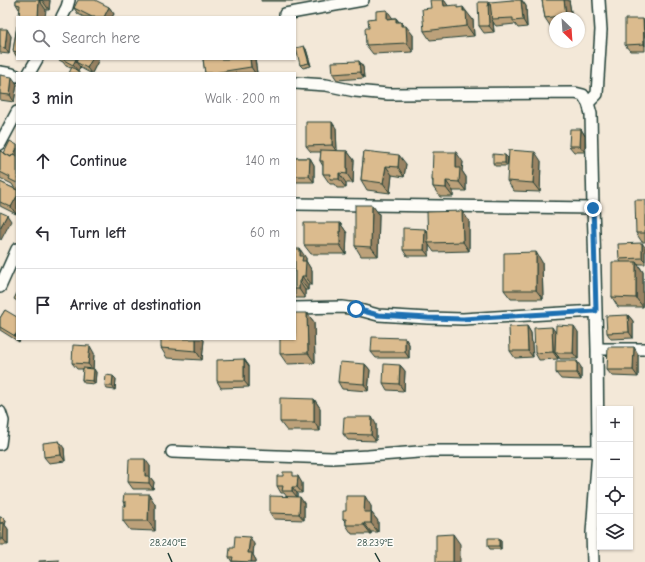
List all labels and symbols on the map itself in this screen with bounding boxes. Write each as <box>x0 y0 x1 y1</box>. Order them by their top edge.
north arrow <box>549 12 585 48</box>
route end <box>584 199 602 217</box>
route start <box>347 300 365 318</box>
text: 28.240°E <box>150 537 186 549</box>
text: 28.239°E <box>357 537 393 549</box>

